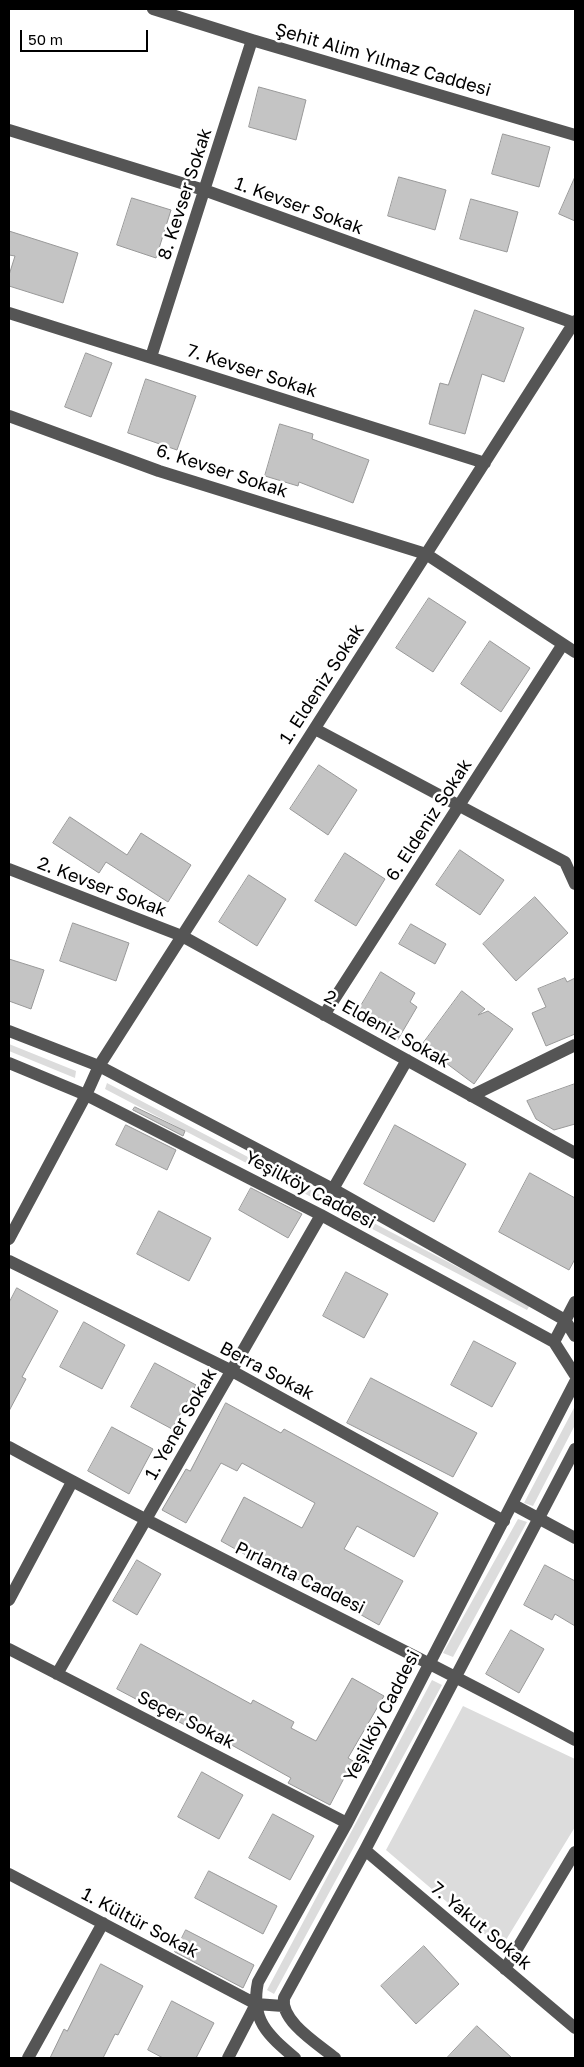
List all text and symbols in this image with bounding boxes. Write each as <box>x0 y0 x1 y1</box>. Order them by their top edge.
street label: Şehit Alim Yılmaz Caddesi <box>273 19 493 101</box>
scale bar <box>22 20 150 52</box>
text: 50 m <box>28 30 63 48</box>
street label: 8. Kevser Sokak <box>154 125 216 263</box>
street label: 1. Kevser Sokak <box>232 173 366 239</box>
street label: 7. Kevser Sokak <box>184 340 320 402</box>
street label: 6. Kevser Sokak <box>153 440 291 502</box>
street label: 1. Eldeniz Sokak <box>275 620 369 748</box>
street label: 6. Eldeniz Sokak <box>382 755 476 885</box>
street label: 2. Kevser Sokak <box>34 852 170 922</box>
street label: 2. Eldeniz Sokak <box>320 985 454 1073</box>
street label: Yeşilköy Caddesi <box>241 1146 379 1234</box>
street label: Berra Sokak <box>216 1337 318 1405</box>
street label: 1. Yener Sokak <box>140 1365 222 1483</box>
street label: Pırlanta Caddesi <box>232 1537 368 1619</box>
street label: Yeşilköy Caddesi <box>340 1647 424 1785</box>
street label: Seçer Sokak <box>134 1686 238 1754</box>
street label: 7. Yakut Sokak <box>426 1878 536 1974</box>
street label: 1. Kültür Sokak <box>78 1883 202 1963</box>

